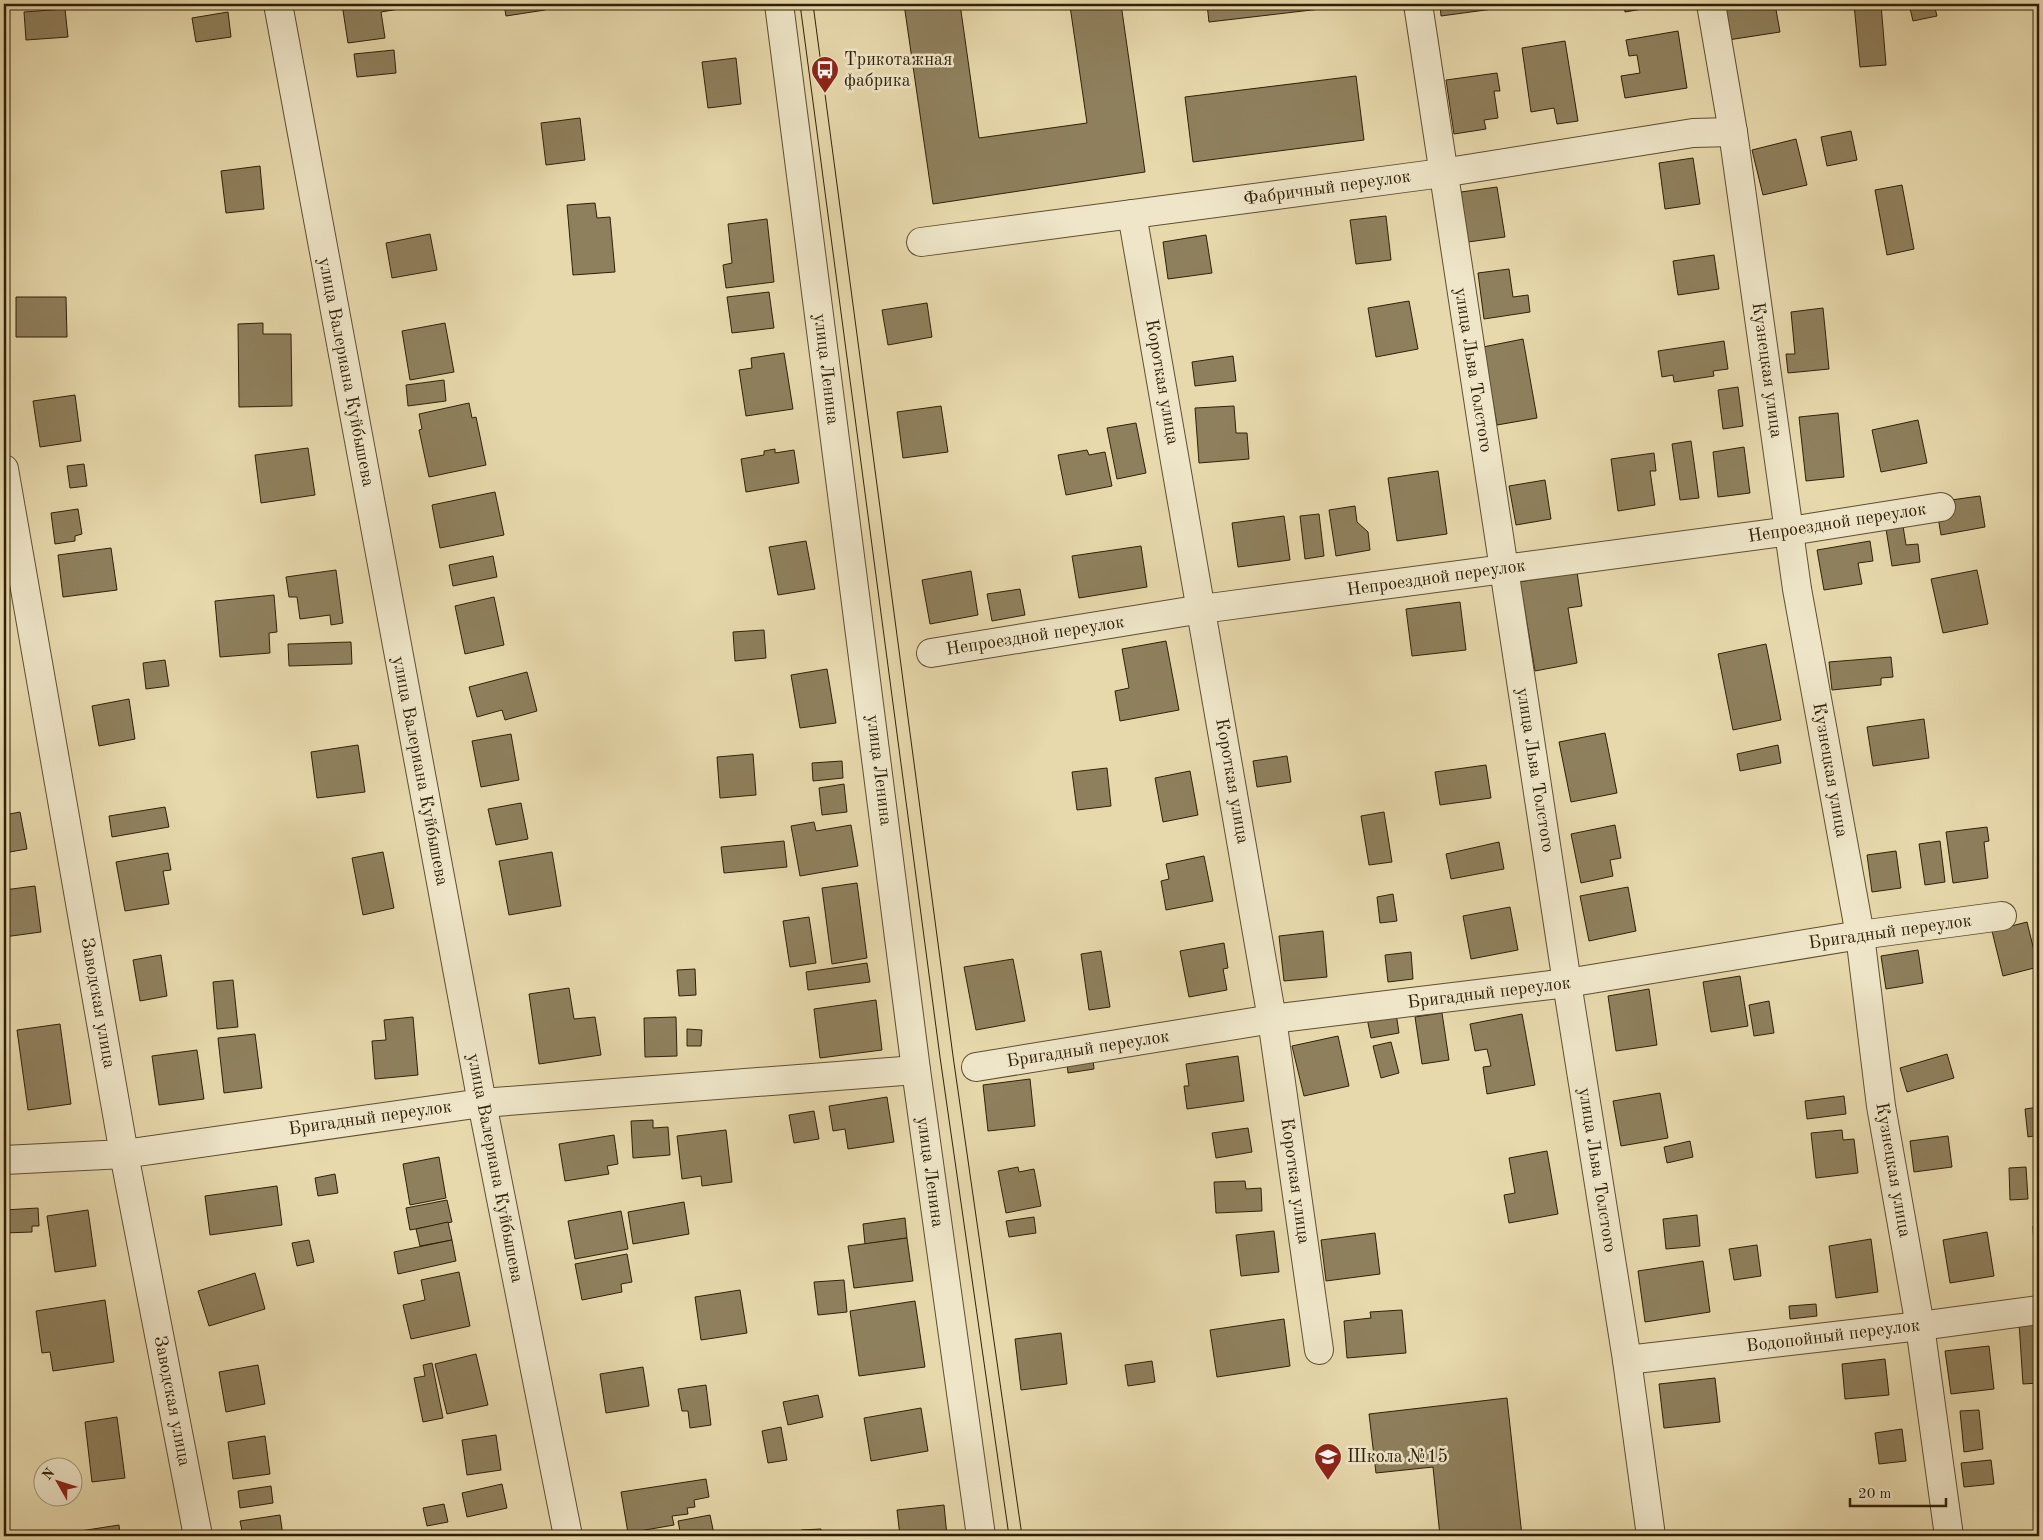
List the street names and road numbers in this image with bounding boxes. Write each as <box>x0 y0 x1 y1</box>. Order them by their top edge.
street label: Фабричный переулок <box>1242 167 1412 209</box>
street label: улица Валериана Куйбышева <box>315 256 377 488</box>
street label: улица Льва Толстого <box>1451 286 1495 454</box>
street label: Кузнецкая улица <box>1749 301 1785 439</box>
street label: улица Ленина <box>810 312 842 426</box>
street label: Короткая улица <box>1142 318 1182 446</box>
street label: Непроездной переулок <box>1747 500 1927 546</box>
street label: Непроездной переулок <box>1345 557 1527 599</box>
street label: Непроездной переулок <box>945 613 1125 659</box>
street label: улица Валериана Куйбышева <box>389 655 451 887</box>
street label: улица Льва Толстого <box>1513 686 1557 854</box>
street label: Кузнецкая улица <box>1809 701 1851 839</box>
street label: улица Ленина <box>863 713 895 827</box>
street label: Короткая улица <box>1212 717 1252 845</box>
street label: Бригадный переулок <box>1807 912 1973 952</box>
street label: Заводская улица <box>78 936 118 1070</box>
street label: Бригадный переулок <box>1406 974 1572 1012</box>
street label: Бригадный переулок <box>1005 1027 1171 1071</box>
street label: улица Валериана Куйбышева <box>464 1052 526 1284</box>
street label: улица Льва Толстого <box>1575 1086 1619 1254</box>
street label: Бригадный переулок <box>287 1098 453 1138</box>
street label: Кузнецкая улица <box>1872 1101 1914 1239</box>
street label: улица Ленина <box>913 1115 947 1229</box>
street label: Короткая улица <box>1277 1117 1313 1245</box>
street label: Водопойный переулок <box>1745 1316 1921 1356</box>
street label: Заводская улица <box>151 1334 193 1468</box>

